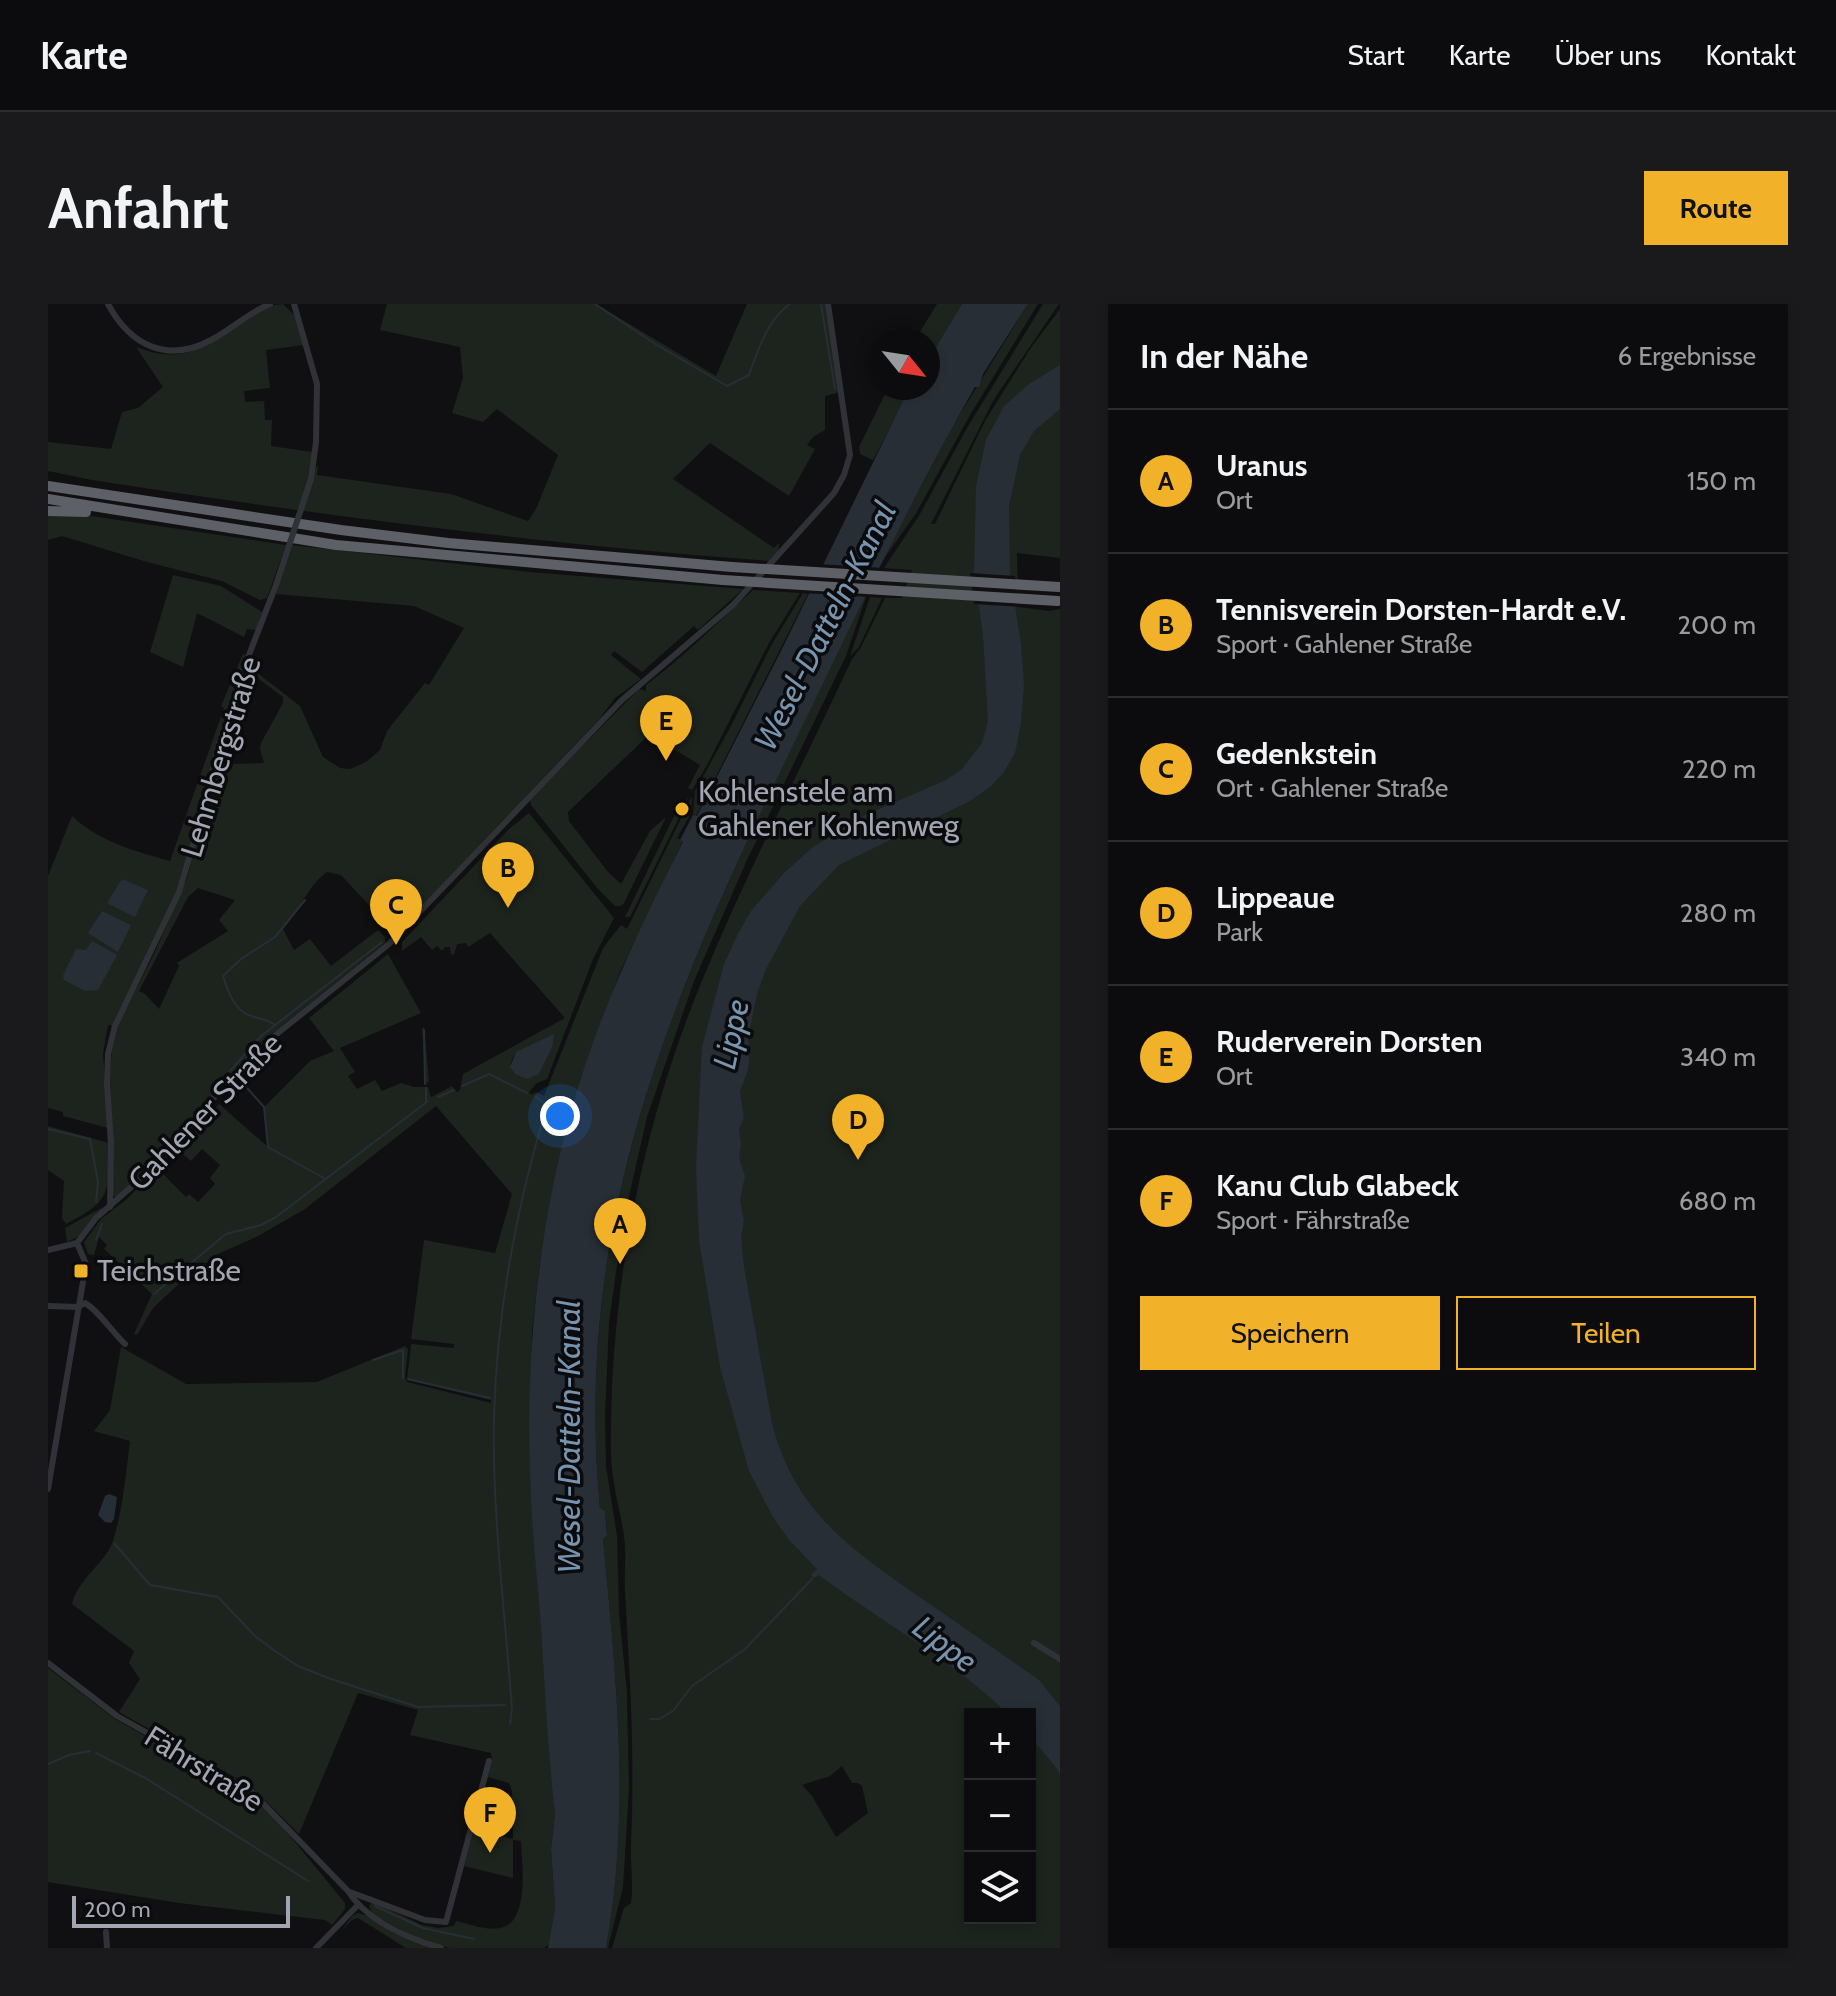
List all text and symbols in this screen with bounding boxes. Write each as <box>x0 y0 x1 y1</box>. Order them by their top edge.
text: Karte <box>40 32 128 79</box>
text: Start <box>1348 38 1405 72</box>
text: Karte <box>1449 38 1511 72</box>
text: Über uns <box>1555 38 1661 72</box>
text: Kontakt <box>1705 38 1796 72</box>
button: Route <box>1644 171 1788 245</box>
text: Anfahrt <box>48 174 229 242</box>
north arrow <box>868 328 940 400</box>
text: In der Nähe <box>1140 335 1308 377</box>
text: 6 Ergebnisse <box>1618 340 1756 372</box>
text: Uranus <box>1216 447 1307 484</box>
text: A <box>1158 465 1174 497</box>
text: 150 m <box>1687 465 1756 497</box>
text: Ort <box>1216 484 1253 516</box>
water label: Wesel-Datteln-Kanal <box>745 495 904 757</box>
text: Tennisverein Dorsten-Hardt e.V. <box>1216 591 1626 628</box>
text: B <box>1158 609 1174 641</box>
text: 200 m <box>1677 609 1756 641</box>
text: Sport · Gahlener Straße <box>1216 628 1472 660</box>
street label: Lehmbergstraße <box>172 652 269 862</box>
pin: E <box>640 695 692 761</box>
text: Gedenkstein <box>1216 735 1377 772</box>
text: C <box>1158 753 1174 785</box>
text: 220 m <box>1682 753 1756 785</box>
text: Ort · Gahlener Straße <box>1216 772 1448 804</box>
place label: Kohlenstele am Gahlener Kohlenweg <box>698 773 960 844</box>
marker: Kohlenstele am Gahlener Kohlenweg <box>673 800 691 818</box>
pin: B <box>482 842 534 908</box>
pin: C <box>370 879 422 945</box>
text: Lippeaue <box>1216 879 1335 916</box>
text: D <box>1157 897 1175 929</box>
text: 280 m <box>1680 897 1756 929</box>
text: Park <box>1216 916 1263 948</box>
water label: Lippe <box>704 996 757 1072</box>
text: Ruderverein Dorsten <box>1216 1023 1483 1060</box>
street label: Gahlener Straße <box>120 1025 289 1198</box>
text: E <box>1159 1041 1173 1073</box>
text: 340 m <box>1680 1041 1756 1073</box>
text: Ort <box>1216 1060 1253 1092</box>
pin: D <box>832 1094 884 1160</box>
your location <box>540 1096 580 1136</box>
text: Kanu Club Glabeck <box>1216 1167 1459 1204</box>
text: F <box>1159 1185 1173 1217</box>
text: 680 m <box>1679 1185 1756 1217</box>
pin: A <box>594 1198 646 1264</box>
text: Sport · Fährstraße <box>1216 1204 1410 1236</box>
place label: Teichstraße <box>97 1252 241 1289</box>
marker: Teichstraße <box>72 1262 90 1280</box>
button: Speichern <box>1140 1296 1440 1370</box>
button: Teilen <box>1456 1296 1756 1370</box>
water label: Wesel-Datteln-Kanal <box>549 1300 588 1574</box>
water label: Lippe <box>906 1607 985 1680</box>
map controls <box>964 1708 1036 1924</box>
button: + <box>964 1708 1036 1780</box>
street label: Fährstraße <box>138 1718 270 1819</box>
button: − <box>964 1780 1036 1852</box>
pin: F <box>464 1787 516 1853</box>
button: layers <box>964 1852 1036 1924</box>
scale bar <box>72 1892 290 1928</box>
text: 200 m <box>84 1896 150 1923</box>

